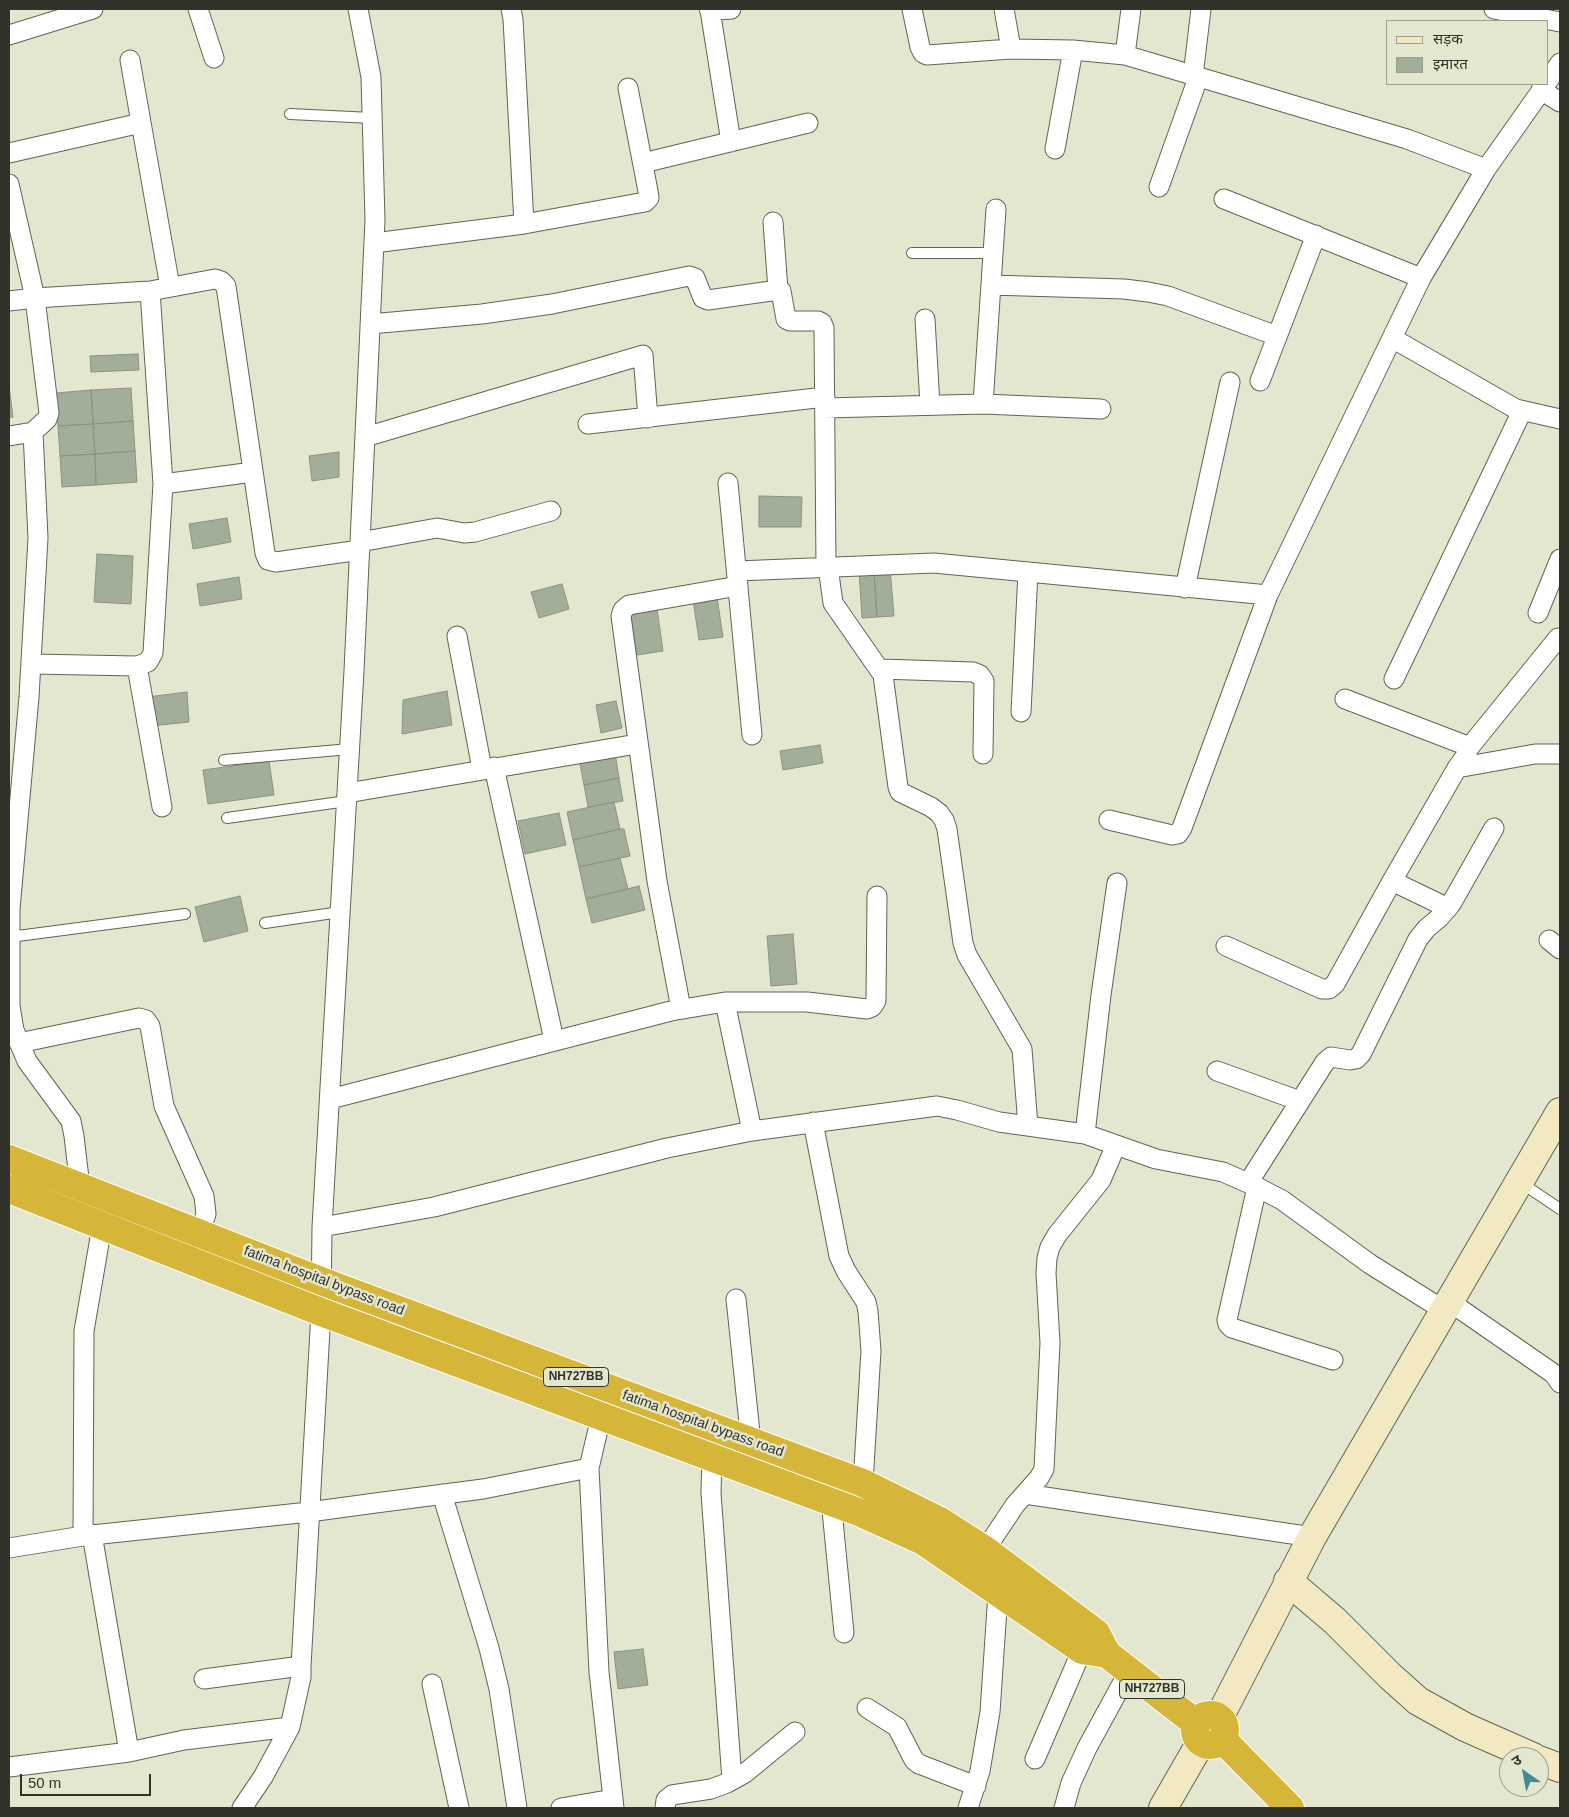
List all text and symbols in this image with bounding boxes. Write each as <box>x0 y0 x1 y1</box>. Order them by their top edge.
legend <box>1386 20 1549 85</box>
text: सड़क <box>1433 30 1463 47</box>
text: इमारत <box>1433 55 1468 72</box>
street label: fatima hospital bypass road <box>241 1243 407 1319</box>
road number: NH727BB <box>544 1368 608 1386</box>
street label: fatima hospital bypass road <box>620 1387 786 1461</box>
road number: NH727BB <box>1120 1680 1184 1698</box>
north arrow <box>1499 1747 1549 1797</box>
text: उ <box>1509 1751 1524 1769</box>
scale bar <box>22 1764 154 1796</box>
text: 50 m <box>28 1774 61 1791</box>

